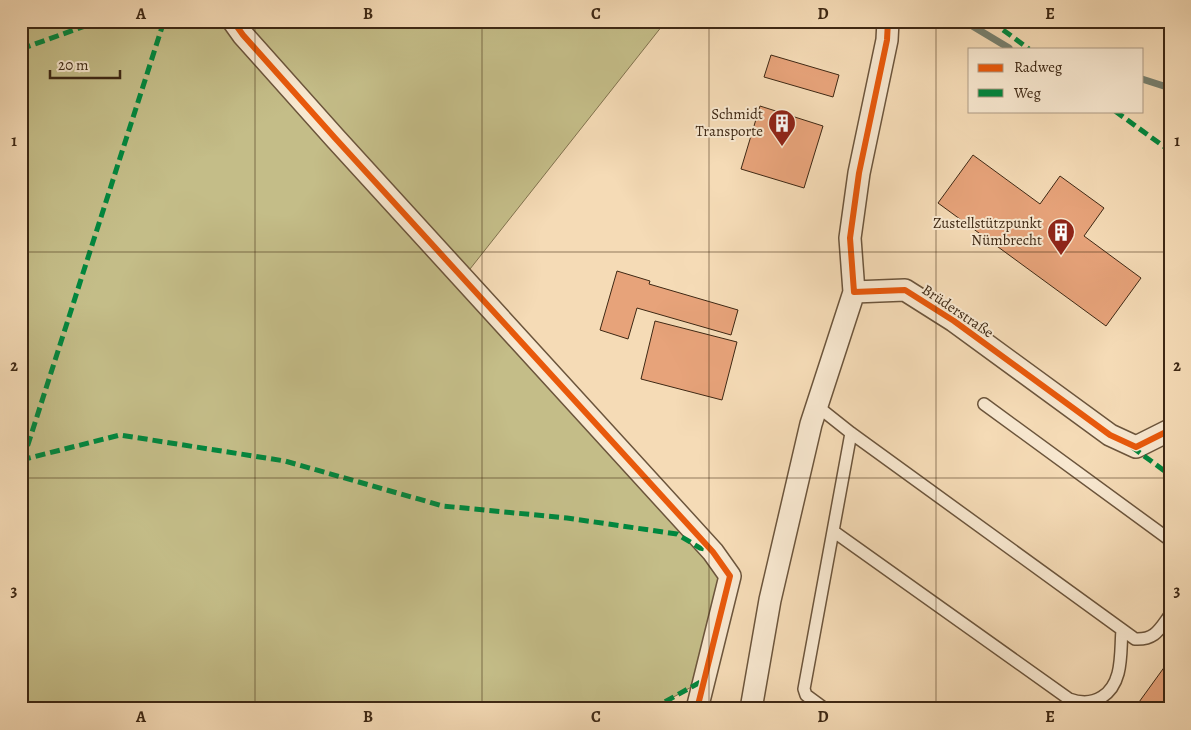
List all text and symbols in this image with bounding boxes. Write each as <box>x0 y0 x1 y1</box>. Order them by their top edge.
text: A <box>135 3 147 25</box>
text: B <box>363 3 373 25</box>
text: C <box>591 3 601 25</box>
text: D <box>817 3 829 25</box>
text: E <box>1045 3 1055 25</box>
scale bar <box>50 48 120 80</box>
legend <box>968 48 1144 112</box>
text: 20 m <box>58 55 89 75</box>
text: Radweg <box>1014 57 1063 77</box>
text: Weg <box>1013 83 1041 103</box>
place label: Schmidt Transporte <box>696 104 763 141</box>
building icon: Schmidt Transporte <box>767 108 797 147</box>
text: 1 <box>11 130 17 152</box>
text: 1 <box>1174 130 1180 152</box>
place label: Zustellstützpunkt Nümbrecht <box>933 213 1042 250</box>
building icon: Zustellstützpunkt Nümbrecht <box>1046 217 1076 256</box>
street label: Brüderstraße <box>918 280 998 342</box>
text: 2 <box>10 355 18 377</box>
text: 2 <box>1173 355 1181 377</box>
text: 3 <box>11 580 18 602</box>
text: 3 <box>1174 580 1181 602</box>
text: A <box>135 706 147 728</box>
text: B <box>363 706 373 728</box>
text: C <box>591 706 601 728</box>
text: D <box>817 706 829 728</box>
text: E <box>1045 706 1055 728</box>

